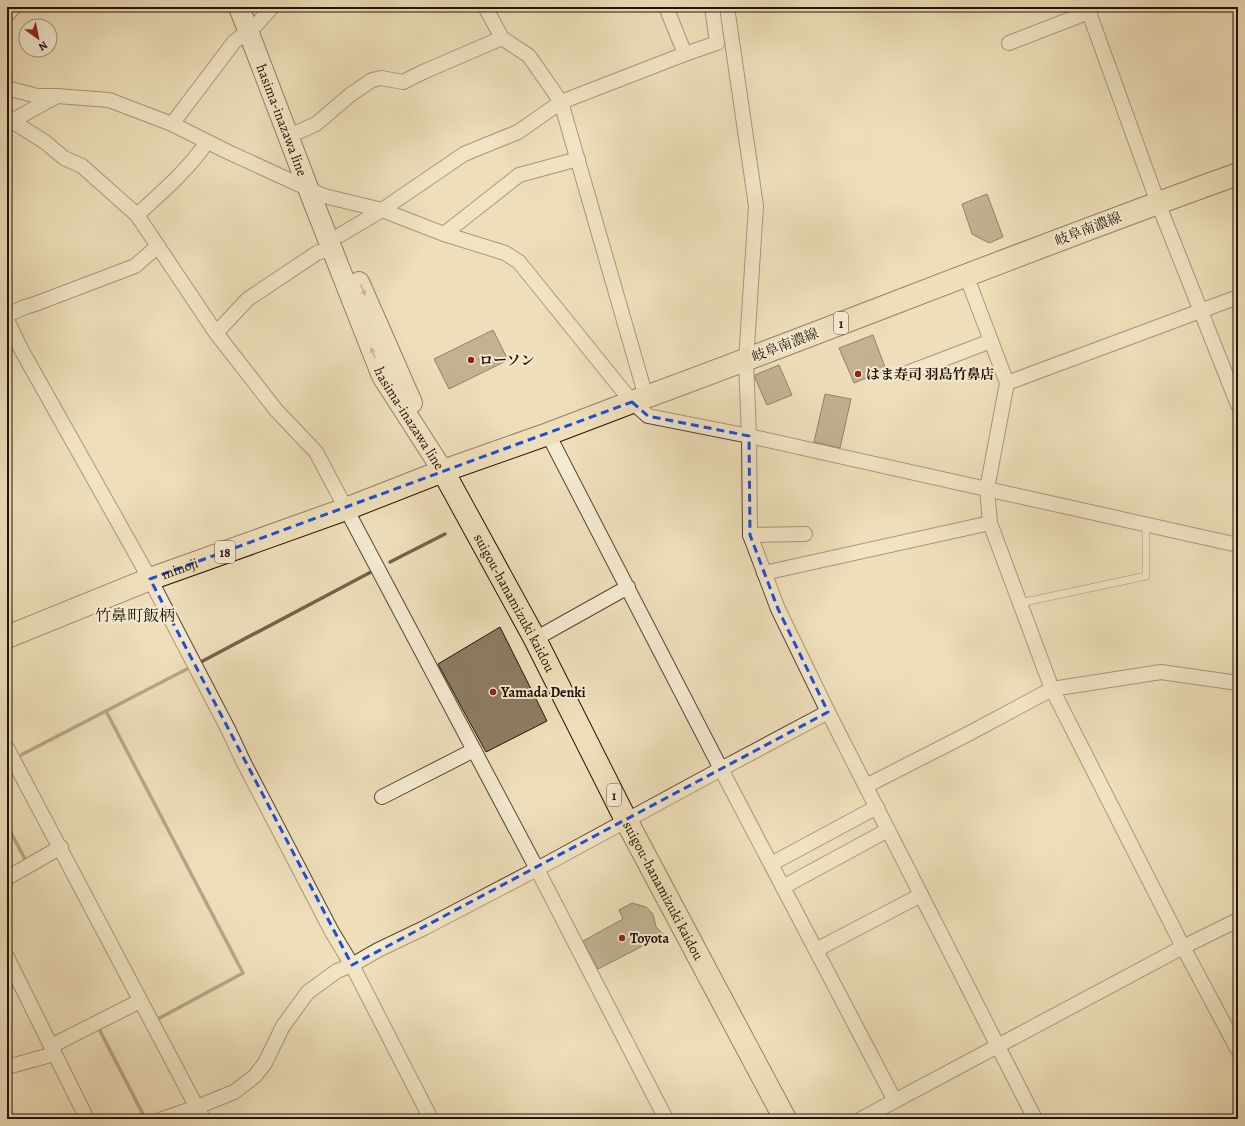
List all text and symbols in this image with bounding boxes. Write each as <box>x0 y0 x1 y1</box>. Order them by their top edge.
north arrow <box>18 18 58 58</box>
text: N <box>36 37 51 54</box>
street label: hasima-inazawa line <box>252 61 312 179</box>
street label: 岐阜南濃線 <box>1052 208 1124 250</box>
one-way arrow <box>360 284 366 295</box>
road number: 1 <box>834 312 848 334</box>
street label: 岐阜南濃線 <box>749 324 821 366</box>
one-way arrow <box>370 347 376 359</box>
place label: ローソン <box>479 351 534 370</box>
marker: ローソン <box>466 355 476 365</box>
street label: hasima-inazawa line <box>370 364 449 473</box>
place label: はま寿司 羽島竹鼻店 <box>866 365 994 384</box>
marker: はま寿司 羽島竹鼻店 <box>853 369 863 379</box>
street label: suigou-hanamizuki kaidou <box>470 530 560 676</box>
road number: 18 <box>215 541 235 563</box>
street label: minoji <box>159 553 201 584</box>
district label: 竹鼻町飯柄 <box>95 605 175 627</box>
place label: Yamada Denki <box>500 683 586 702</box>
marker: Yamada Denki <box>488 687 498 697</box>
road number: 1 <box>607 784 621 806</box>
street label: suigou-hanamizuki kaidou <box>619 818 708 964</box>
place label: Toyota <box>630 929 670 948</box>
marker: Toyota <box>617 933 627 943</box>

